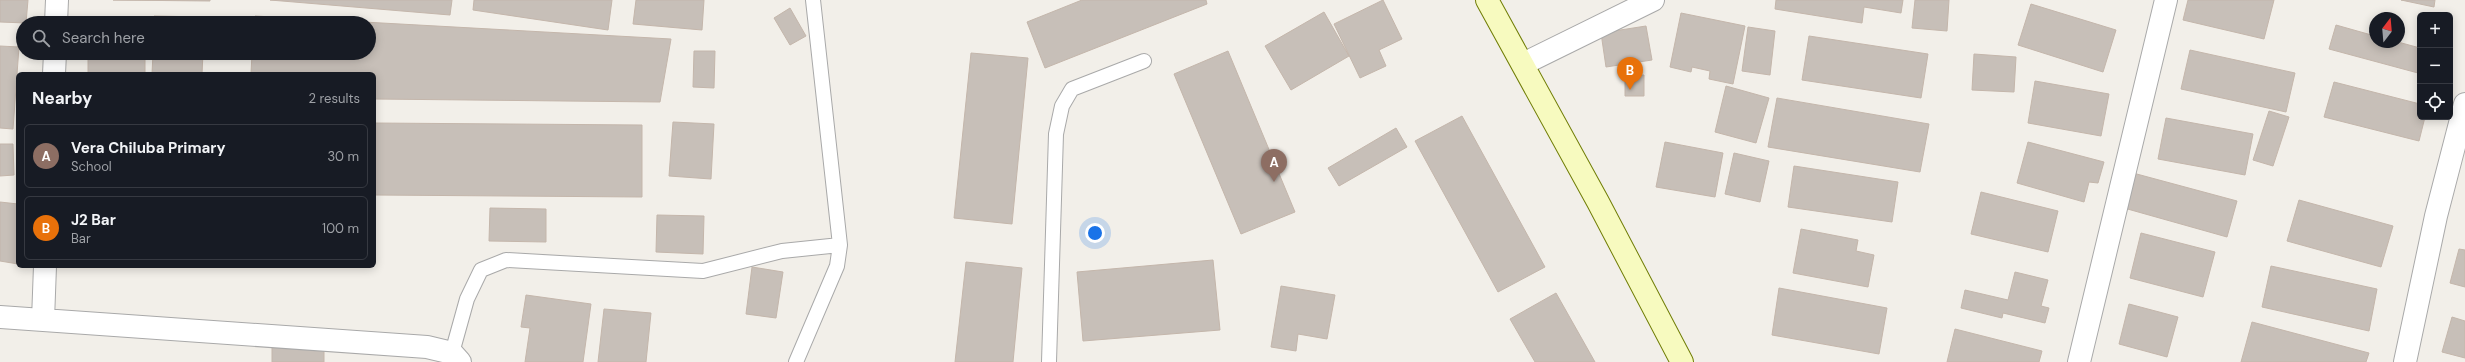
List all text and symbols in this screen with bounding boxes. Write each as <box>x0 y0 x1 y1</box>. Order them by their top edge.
north arrow <box>2369 12 2405 48</box>
map controls <box>2417 12 2453 120</box>
button: + <box>2417 12 2453 48</box>
search box <box>16 16 376 60</box>
icon: search <box>30 27 52 49</box>
text: Search here <box>62 28 145 48</box>
button: − <box>2417 48 2453 84</box>
pin: B <box>1617 57 1643 90</box>
button: locate <box>2417 84 2453 120</box>
text: Nearby <box>32 87 92 109</box>
text: 2 results <box>309 90 360 107</box>
text: Vera Chiluba Primary <box>71 138 226 158</box>
text: A <box>41 148 51 165</box>
text: 30 m <box>327 148 359 165</box>
pin: A <box>1261 149 1287 182</box>
text: School <box>71 158 112 175</box>
text: J2 Bar <box>71 210 116 230</box>
text: B <box>42 220 50 237</box>
text: 100 m <box>322 220 359 237</box>
your location <box>1085 223 1105 243</box>
text: Bar <box>71 230 91 247</box>

